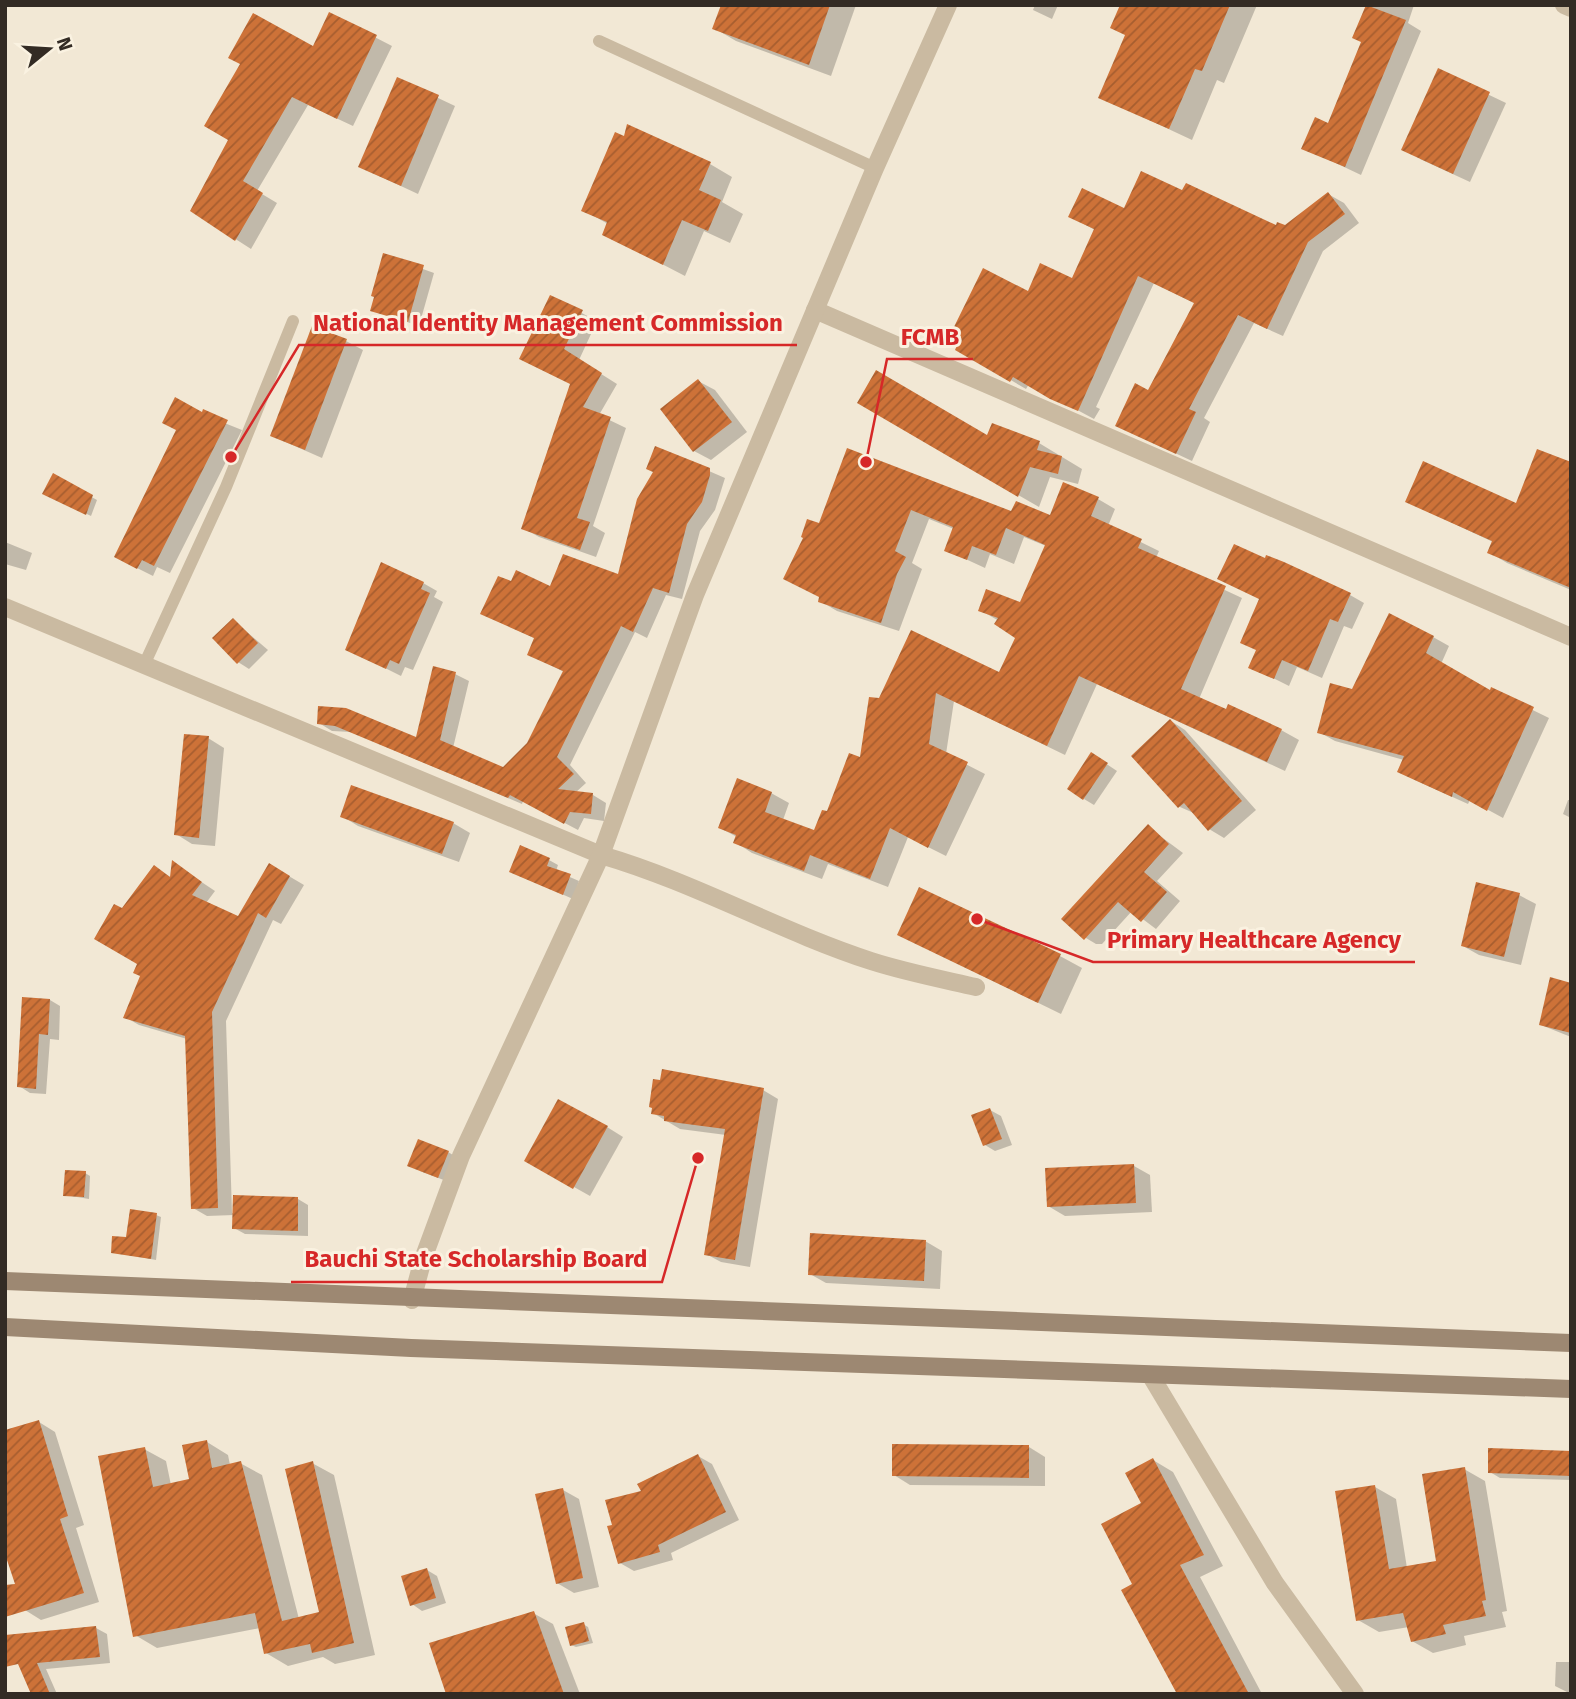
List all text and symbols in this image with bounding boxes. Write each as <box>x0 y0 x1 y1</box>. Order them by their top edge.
north arrow <box>14 14 84 84</box>
text: N <box>52 34 78 53</box>
callout: National Identity Management Commission <box>299 300 797 345</box>
text: National Identity Management Commission <box>313 309 783 337</box>
callout: FCMB <box>887 314 973 359</box>
text: FCMB <box>901 323 959 351</box>
callout: Primary Healthcare Agency <box>1093 917 1415 962</box>
text: Primary Healthcare Agency <box>1107 926 1401 954</box>
callout: Bauchi State Scholarship Board <box>291 1237 662 1282</box>
text: Bauchi State Scholarship Board <box>305 1245 647 1273</box>

